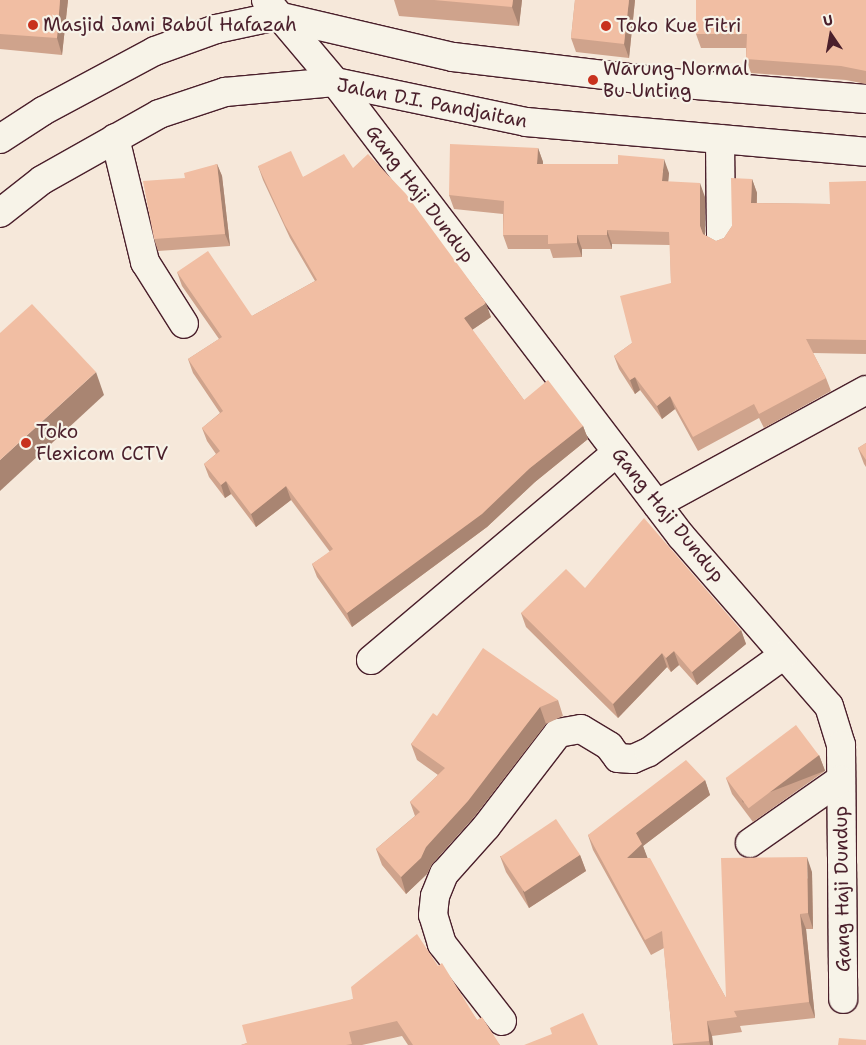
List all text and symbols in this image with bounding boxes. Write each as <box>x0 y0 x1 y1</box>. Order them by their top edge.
north arrow <box>806 10 856 60</box>
text: U <box>821 11 834 30</box>
place label: Masjid Jami Babul Hafazah <box>43 14 297 36</box>
place label: Toko Kue Fitri <box>616 15 741 37</box>
marker: Masjid Jami Babul Hafazah <box>27 19 39 31</box>
marker: Toko Kue Fitri <box>600 20 612 32</box>
place label: Warung Normal Bu Unting <box>603 58 749 102</box>
street label: Jalan D.I. Pandjaitan <box>335 73 529 133</box>
marker: Warung Normal Bu Unting <box>587 74 599 86</box>
street label: Gang Haji Dundup <box>361 121 479 267</box>
place label: Toko Flexicom CCTV <box>36 421 168 465</box>
marker: Toko Flexicom CCTV <box>20 437 32 449</box>
street label: Gang Haji Dundup <box>607 443 729 587</box>
street label: Gang Haji Dundup <box>829 806 855 972</box>

